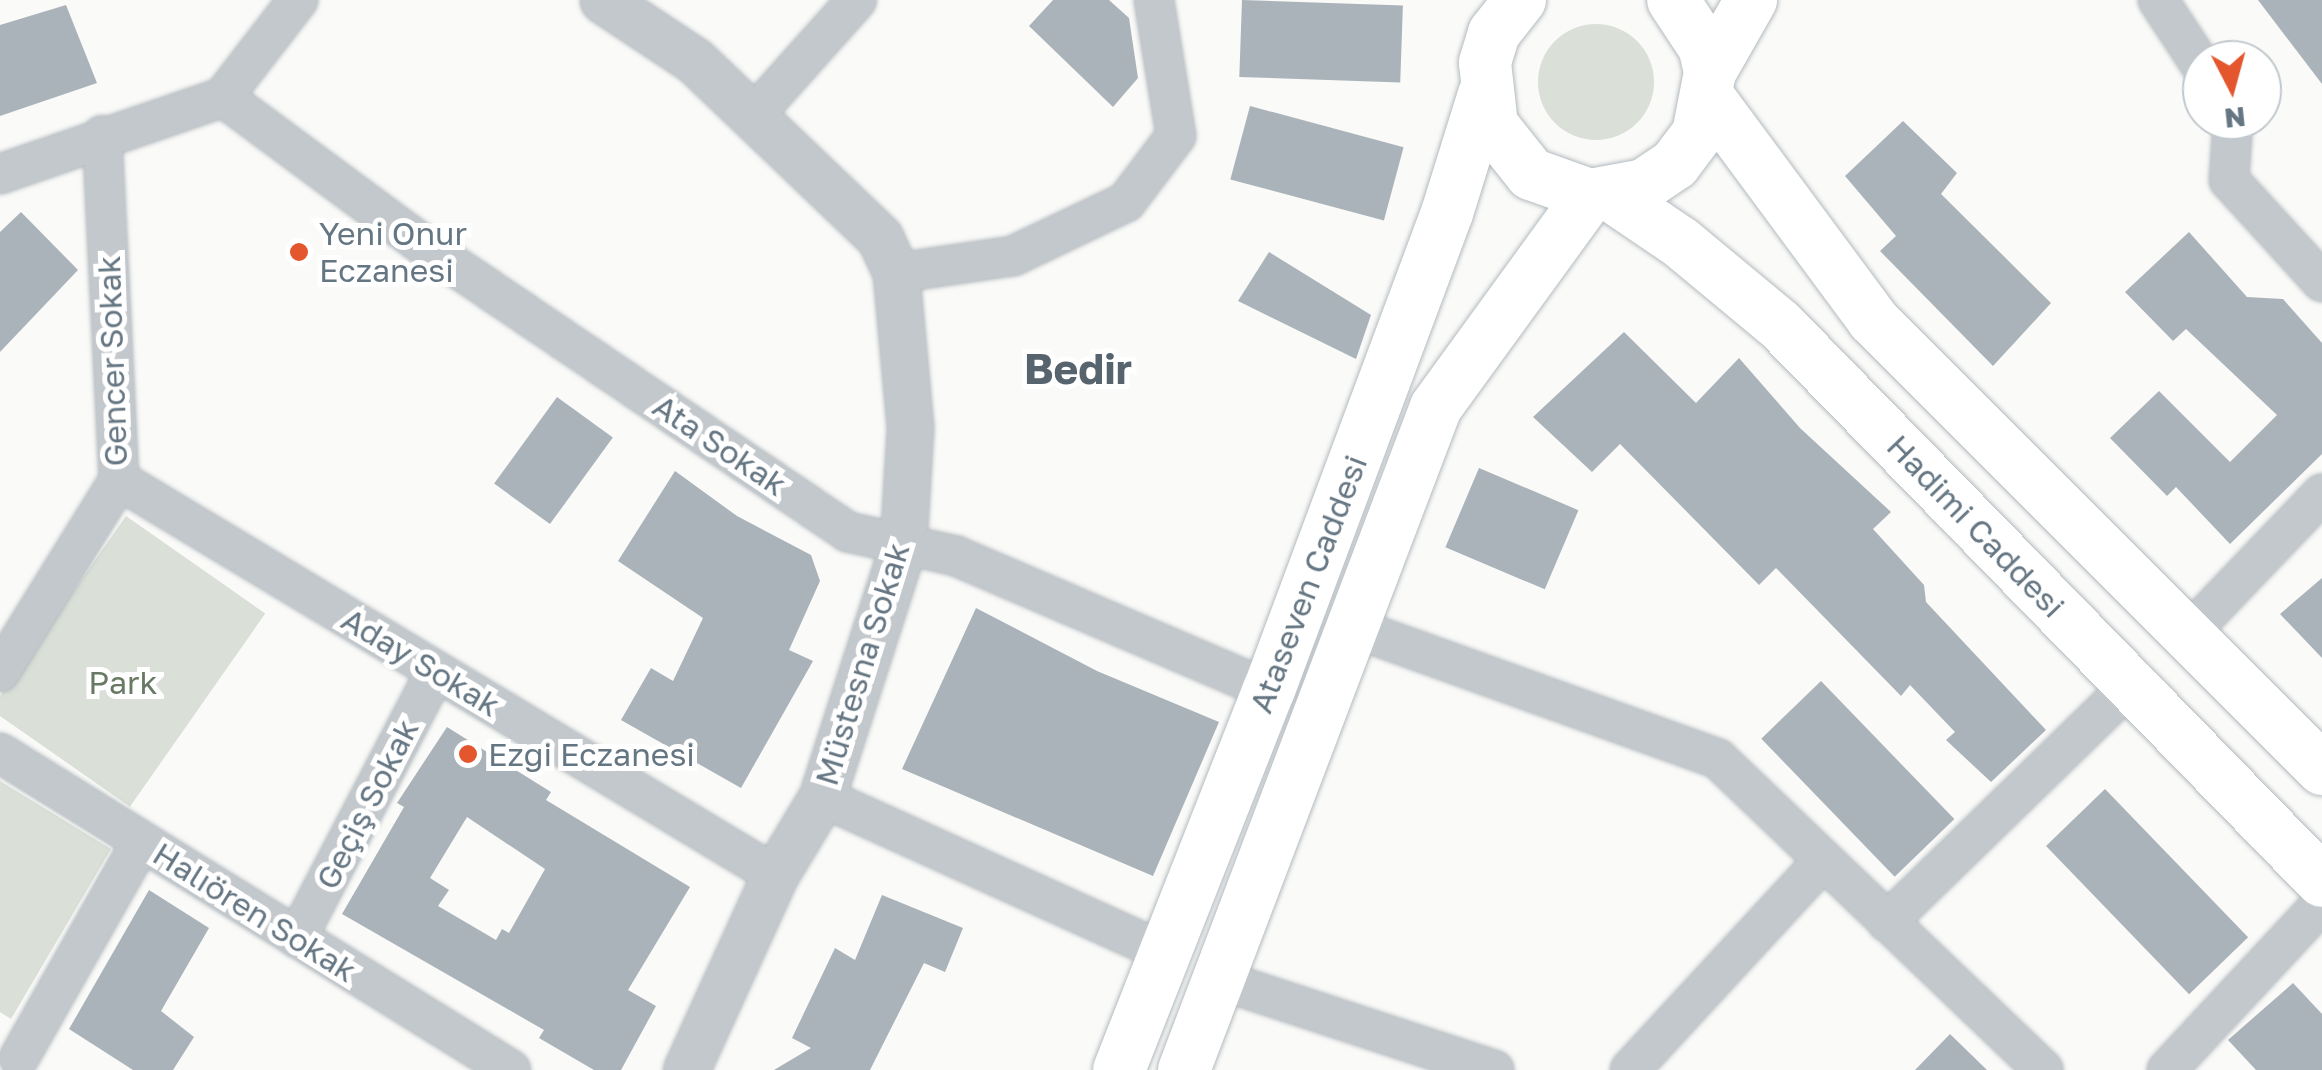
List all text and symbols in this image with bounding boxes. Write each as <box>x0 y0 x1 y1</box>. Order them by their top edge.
north arrow <box>2182 40 2282 140</box>
text: N <box>2223 101 2247 136</box>
place label: Yeni Onur Eczanesi <box>319 215 467 290</box>
marker: Yeni Onur Eczanesi <box>288 241 310 263</box>
street label: Gencer Sokak <box>89 255 135 467</box>
district label: Bedir <box>1024 343 1132 393</box>
street label: Ata Sokak <box>646 386 794 504</box>
street label: Hadimi Caddesi <box>1879 427 2073 625</box>
street label: Ataseven Caddesi <box>1241 450 1375 718</box>
street label: Müstesna Sokak <box>807 538 917 790</box>
street label: Aday Sokak <box>335 600 507 724</box>
park label: Park <box>88 663 158 701</box>
street label: Geçiş Sokak <box>308 713 426 895</box>
place label: Ezgi Eczanesi <box>488 735 695 773</box>
marker: Ezgi Eczanesi <box>457 743 479 765</box>
street label: Halıören Sokak <box>146 834 364 990</box>

